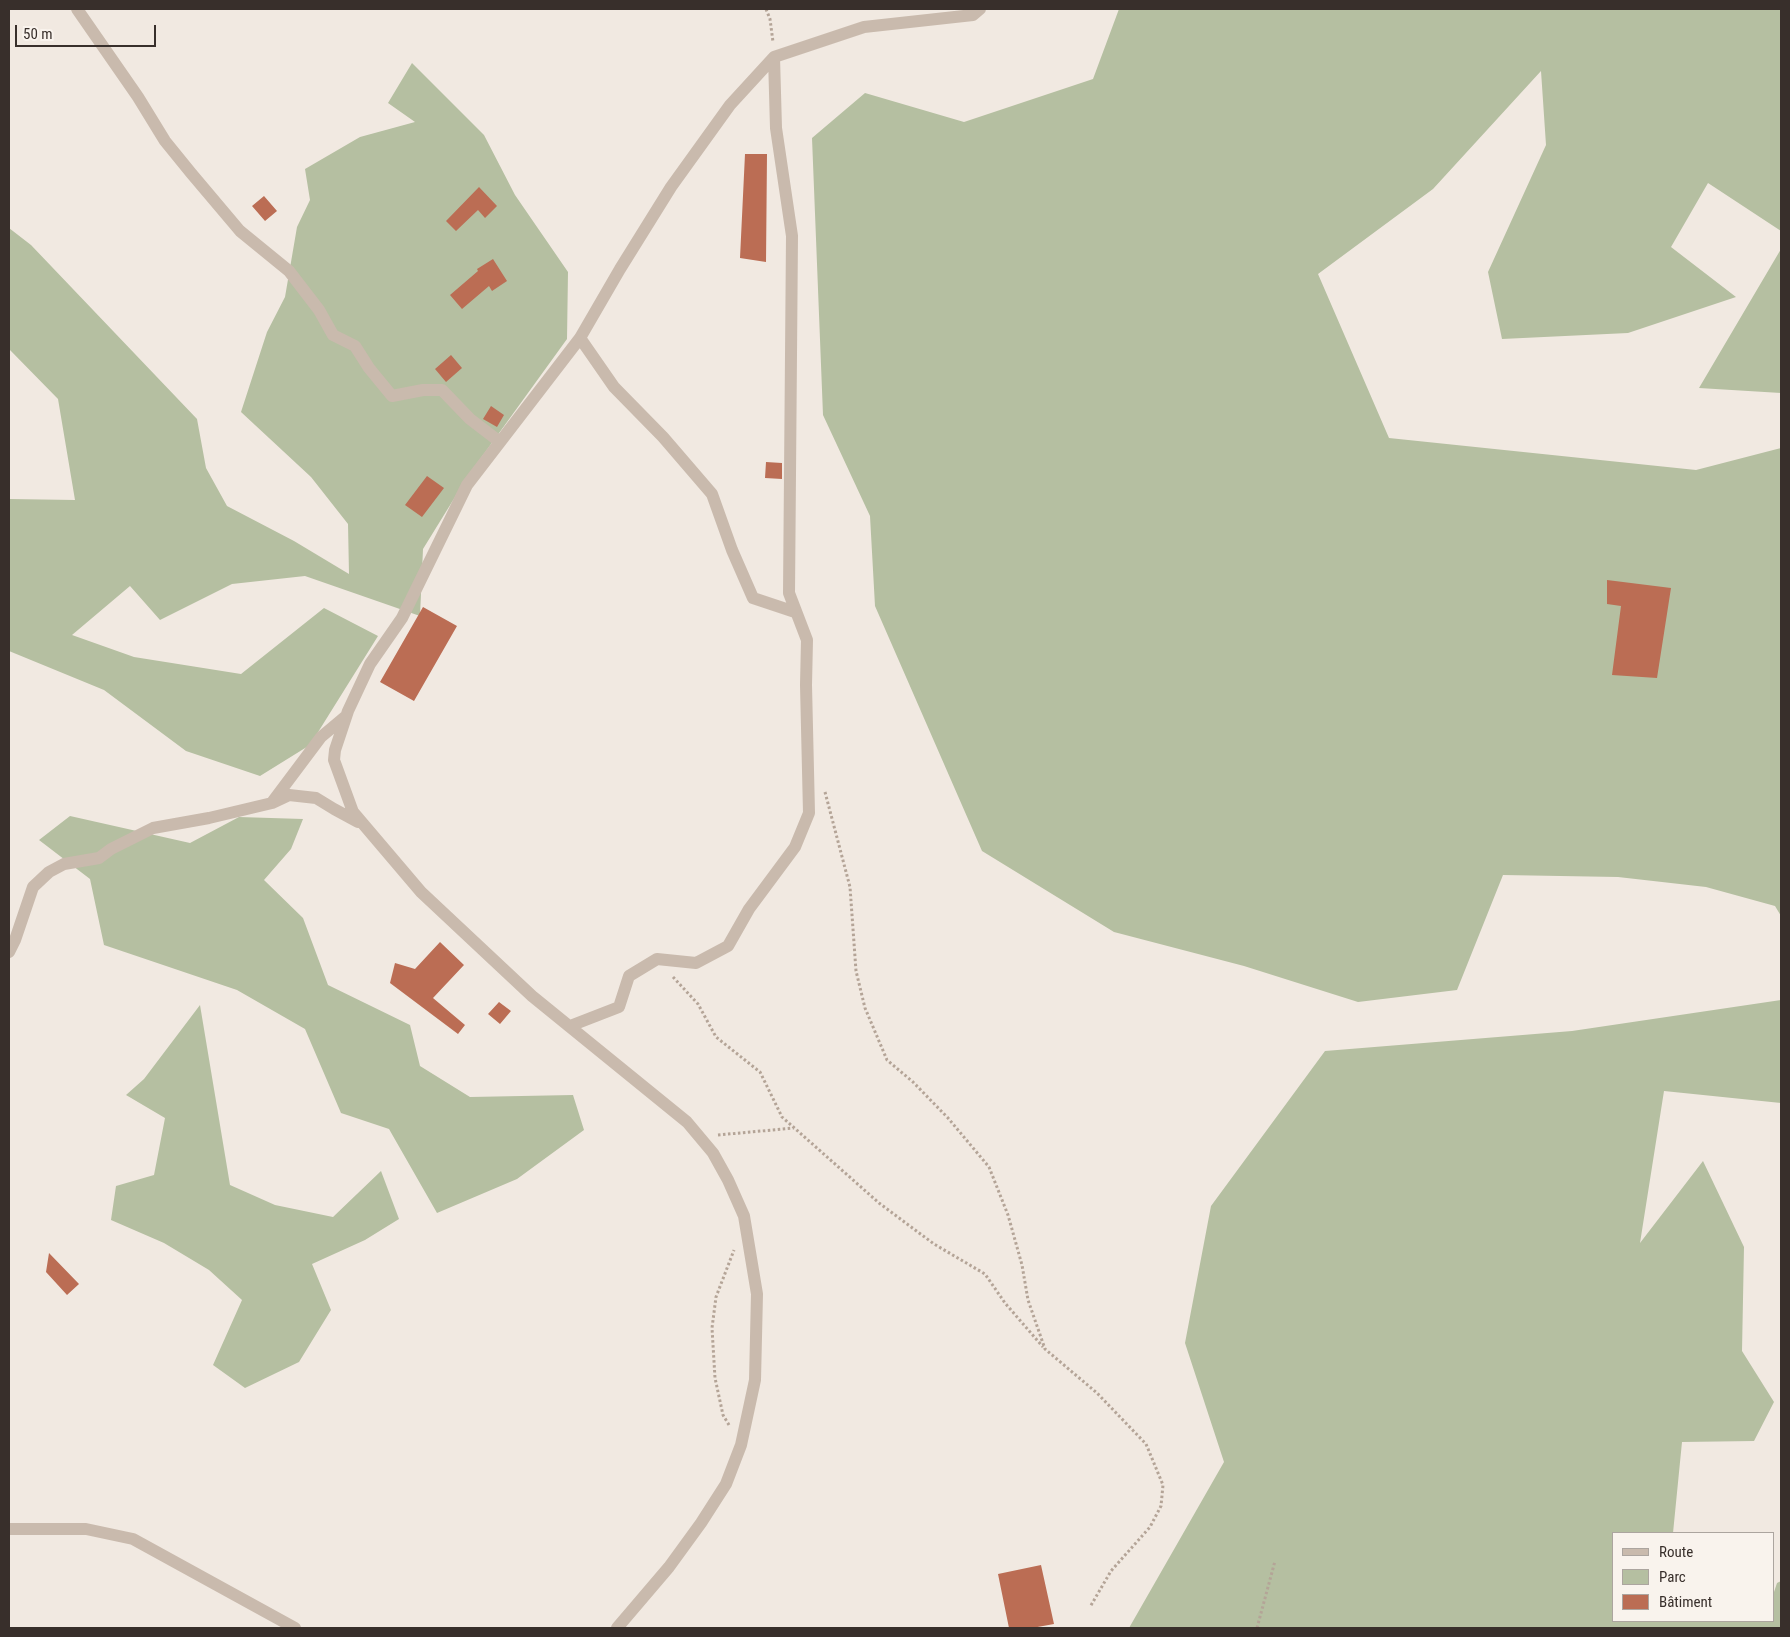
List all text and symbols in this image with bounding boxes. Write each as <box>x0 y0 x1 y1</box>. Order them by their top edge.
scale bar <box>18 15 159 47</box>
text: 50 m <box>23 25 53 43</box>
legend <box>1612 1532 1775 1622</box>
text: Route <box>1659 1543 1693 1561</box>
text: Parc <box>1659 1568 1686 1586</box>
text: Bâtiment <box>1659 1593 1712 1611</box>

